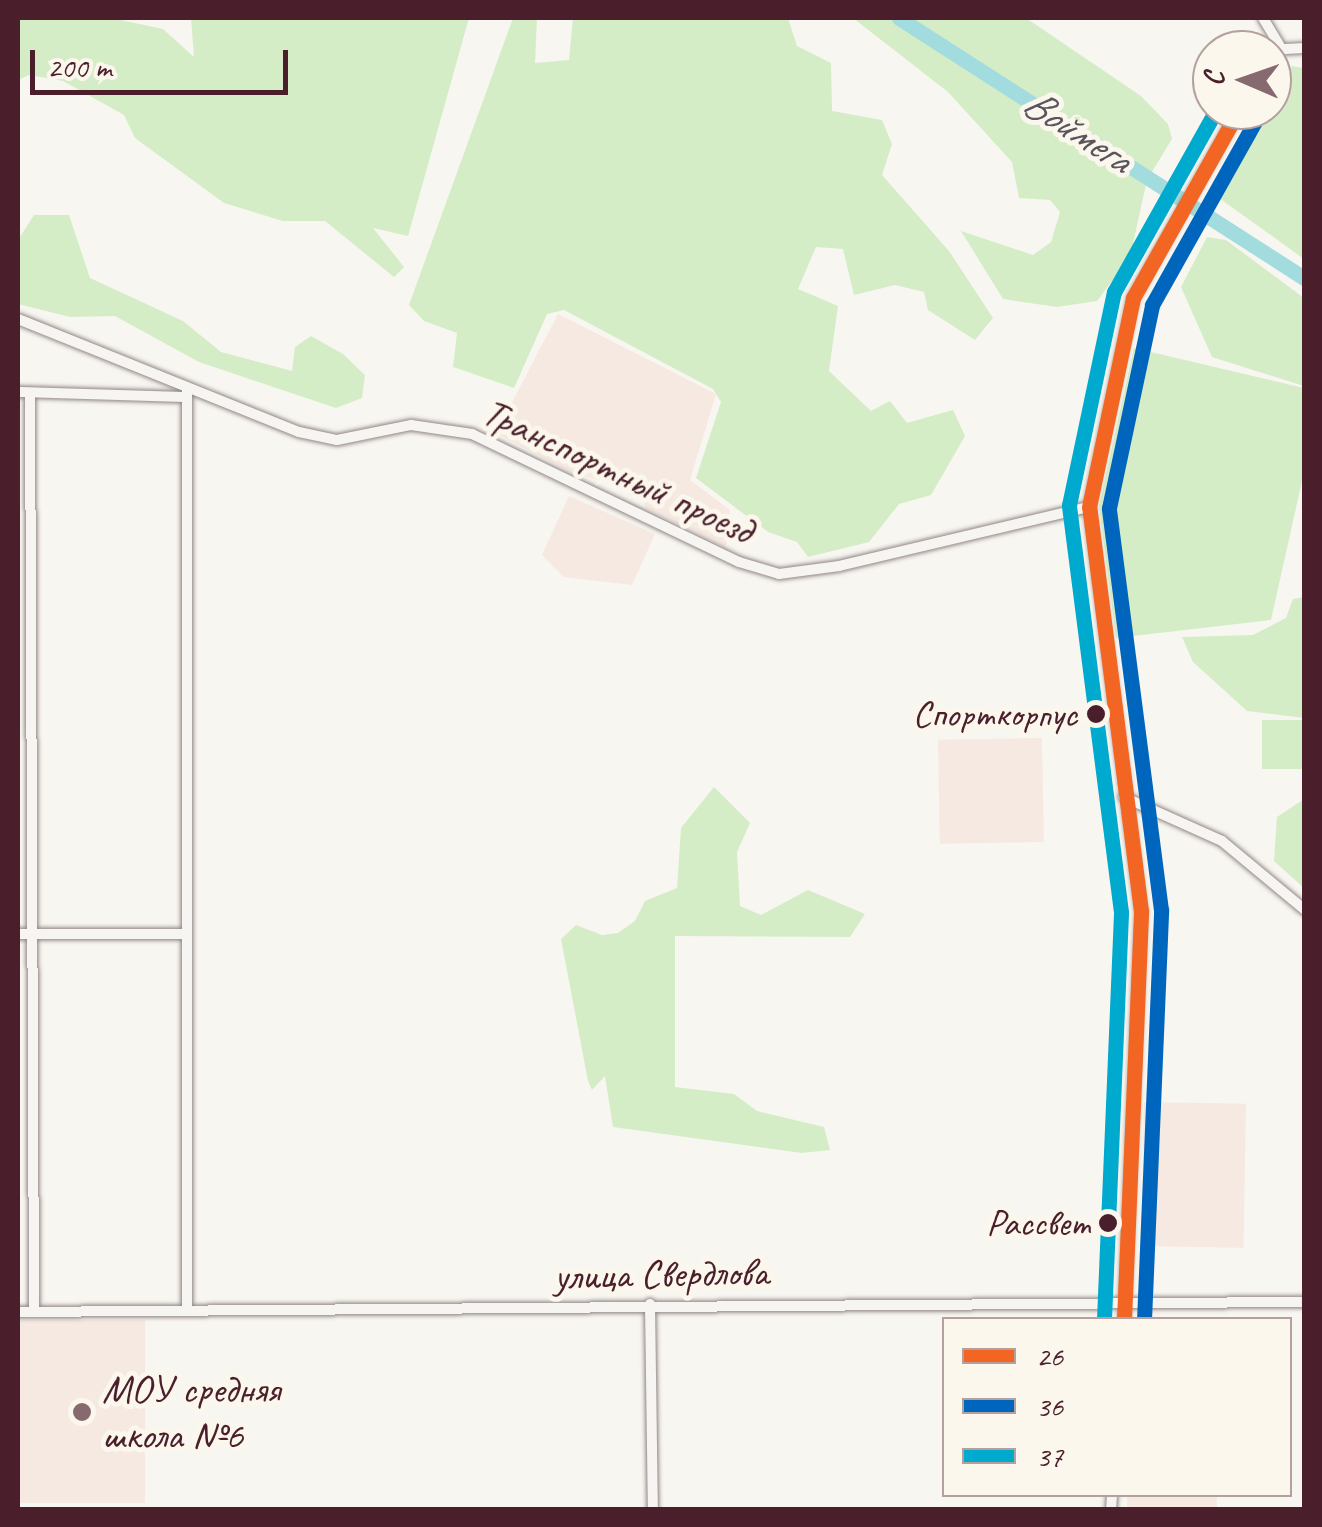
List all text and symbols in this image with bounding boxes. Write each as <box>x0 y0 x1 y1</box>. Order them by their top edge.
scale bar <box>35 30 292 92</box>
north arrow <box>1192 30 1292 130</box>
text: 200 m <box>47 48 112 86</box>
text: С <box>1196 72 1231 86</box>
water label: Воймега <box>1014 78 1140 184</box>
street label: Транспортный проезд <box>475 387 761 555</box>
place label: Спорткорпус <box>913 691 1077 737</box>
marker: Спорткорпус <box>1086 704 1106 724</box>
place label: Рассвет <box>986 1200 1089 1246</box>
marker: Рассвет <box>1098 1213 1118 1233</box>
street label: улица Свердлова <box>554 1248 768 1300</box>
legend <box>942 1317 1292 1497</box>
text: 26 <box>1036 1337 1063 1375</box>
place label: МОУ средняя школа №6 <box>102 1365 280 1459</box>
text: 36 <box>1036 1387 1063 1425</box>
marker: МОУ средняя школа №6 <box>71 1401 93 1423</box>
text: 37 <box>1036 1437 1063 1475</box>

